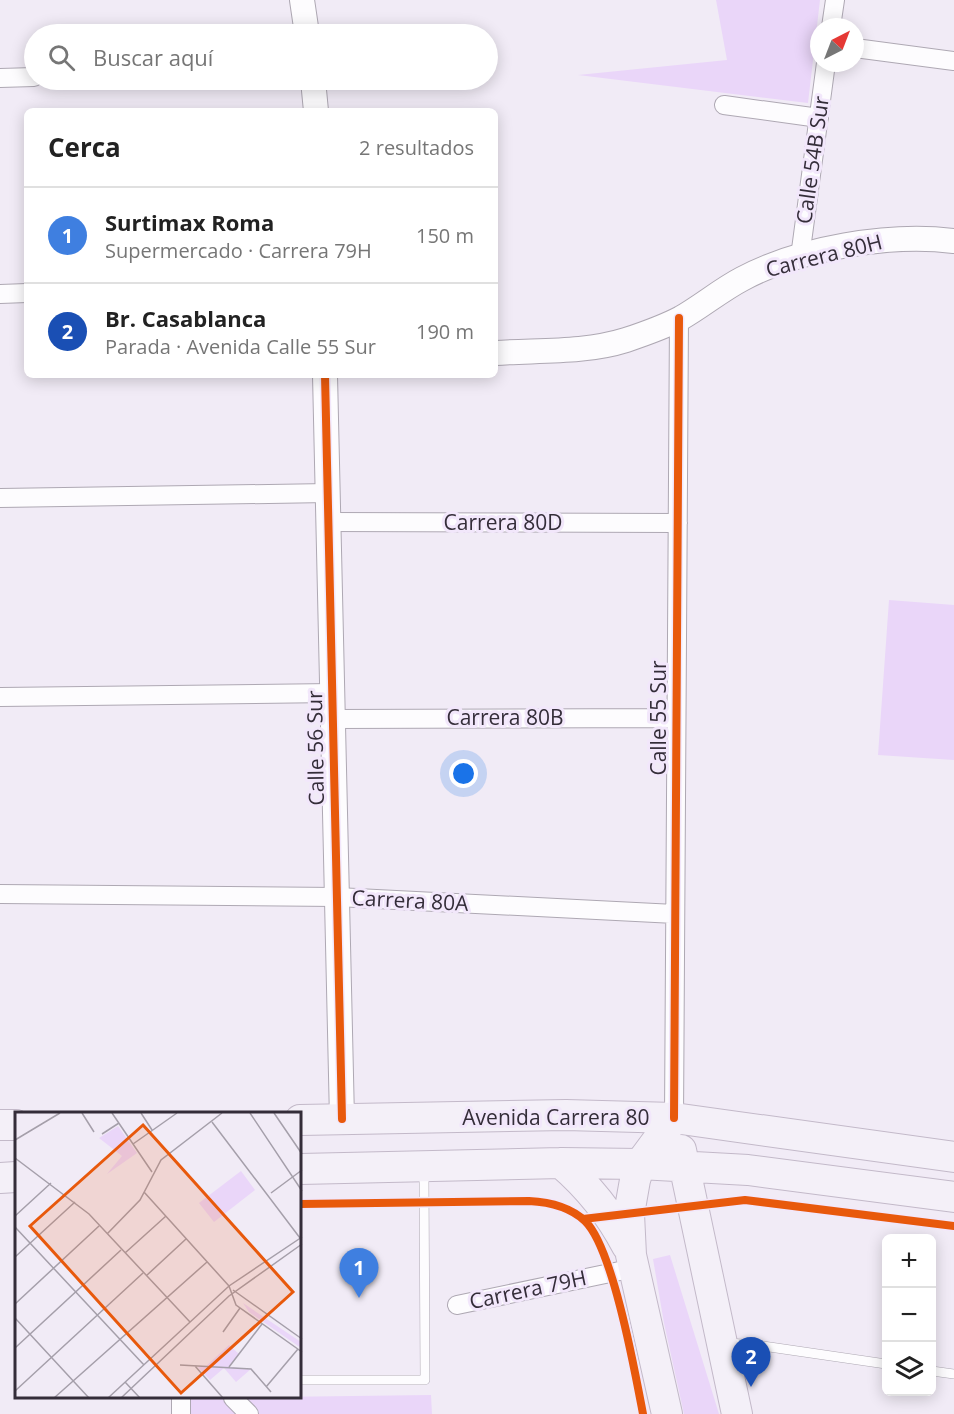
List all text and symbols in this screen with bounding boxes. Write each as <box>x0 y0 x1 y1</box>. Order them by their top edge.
north arrow <box>810 18 864 72</box>
search box <box>24 24 498 90</box>
icon: search <box>45 41 78 74</box>
text: Buscar aquí <box>93 42 213 72</box>
street label: Calle 54B Sur <box>789 94 835 226</box>
text: Cerca <box>48 129 121 165</box>
text: 2 resultados <box>359 134 474 161</box>
text: Surtimax Roma <box>105 207 274 237</box>
text: 1 <box>62 222 73 249</box>
text: 150 m <box>416 222 474 249</box>
street label: Carrera 80H <box>763 227 885 283</box>
text: Supermercado · Carrera 79H <box>105 237 372 264</box>
text: Br. Casablanca <box>105 303 266 333</box>
text: 2 <box>62 318 73 345</box>
text: 190 m <box>416 318 474 345</box>
text: Parada · Avenida Calle 55 Sur <box>105 333 376 360</box>
street label: Carrera 80D <box>444 508 562 536</box>
street label: Calle 55 Sur <box>644 660 672 776</box>
street label: Calle 56 Sur <box>300 690 330 806</box>
street label: Carrera 80B <box>446 703 564 731</box>
your location <box>449 759 478 788</box>
street label: Carrera 80A <box>351 883 470 917</box>
street label: Avenida Carrera 80 <box>462 1103 650 1131</box>
inset map <box>15 1112 302 1399</box>
map controls <box>882 1234 936 1396</box>
button: + <box>882 1234 936 1288</box>
pin: 1 <box>340 1248 378 1298</box>
street label: Carrera 79H <box>467 1263 589 1315</box>
button: − <box>882 1288 936 1342</box>
pin: 2 <box>732 1338 771 1387</box>
button: layers <box>882 1342 936 1396</box>

